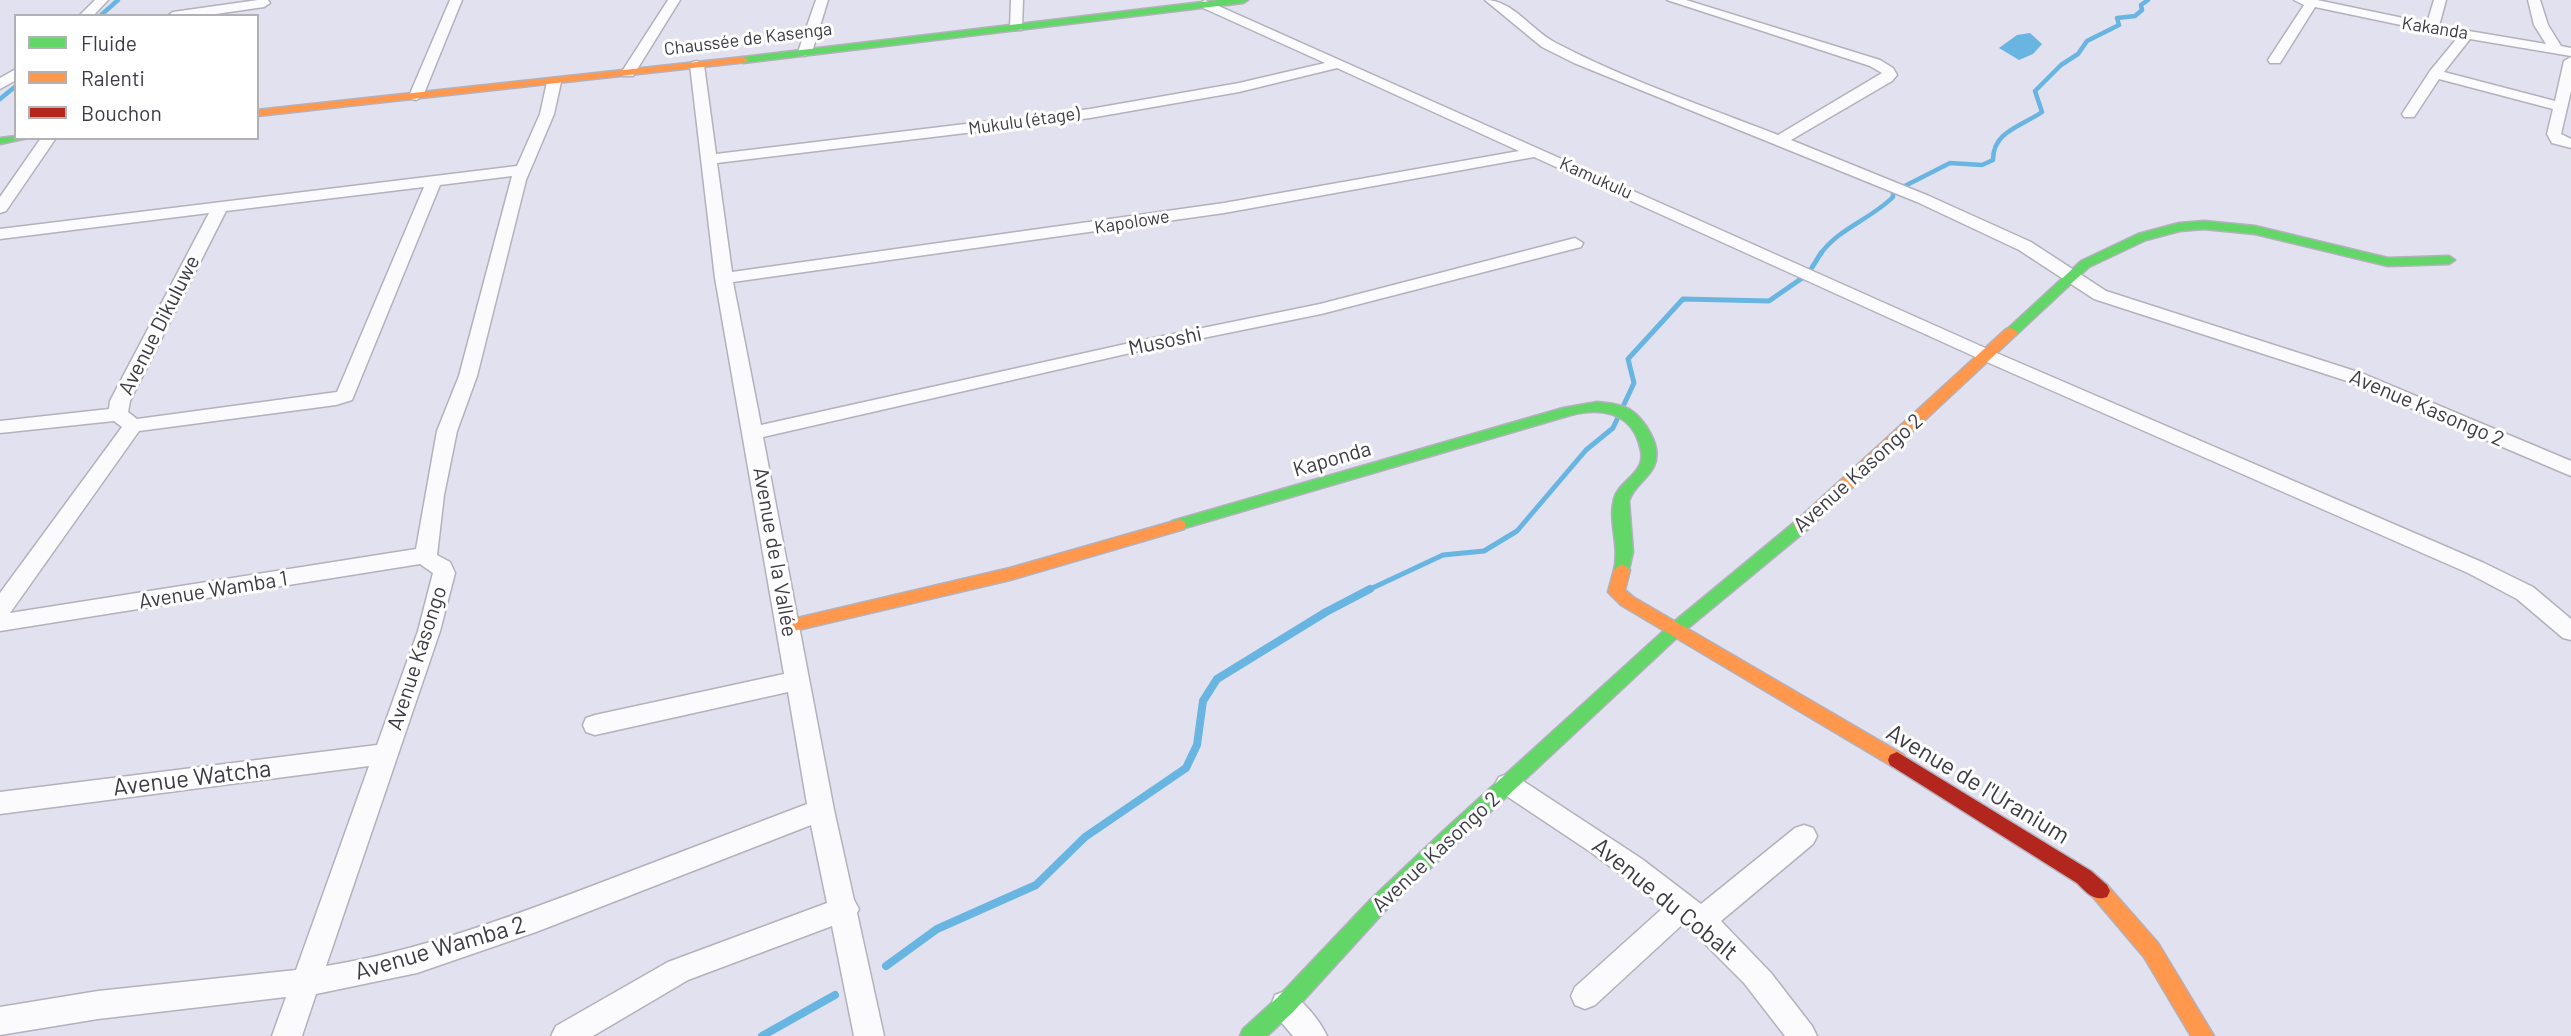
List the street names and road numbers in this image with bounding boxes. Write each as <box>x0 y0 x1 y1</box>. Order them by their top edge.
street label: Kakanda <box>2400 12 2470 44</box>
street label: Chaussée de Kasenga <box>663 18 833 60</box>
street label: Mukulu (étage) <box>967 102 1081 140</box>
street label: Kamukulu <box>1556 152 1636 204</box>
street label: Kapolowe <box>1093 205 1171 239</box>
street label: Avenue Dikuluwe <box>113 251 205 399</box>
street label: Musoshi <box>1126 321 1204 361</box>
street label: Avenue Kasongo 2 <box>2346 364 2508 452</box>
street label: Avenue Kasongo 2 <box>1788 408 1928 538</box>
street label: Kaponda <box>1290 436 1374 482</box>
street label: Avenue de la Vallée <box>748 465 802 639</box>
street label: Avenue Wamba 1 <box>137 566 289 614</box>
street label: Avenue Kasongo <box>382 583 452 733</box>
street label: Avenue de l'Uranium <box>1881 718 2075 850</box>
street label: Avenue Watcha <box>111 754 273 802</box>
street label: Avenue Kasongo 2 <box>1367 786 1505 918</box>
street label: Avenue du Cobalt <box>1586 831 1744 967</box>
street label: Avenue Wamba 2 <box>351 910 529 986</box>

